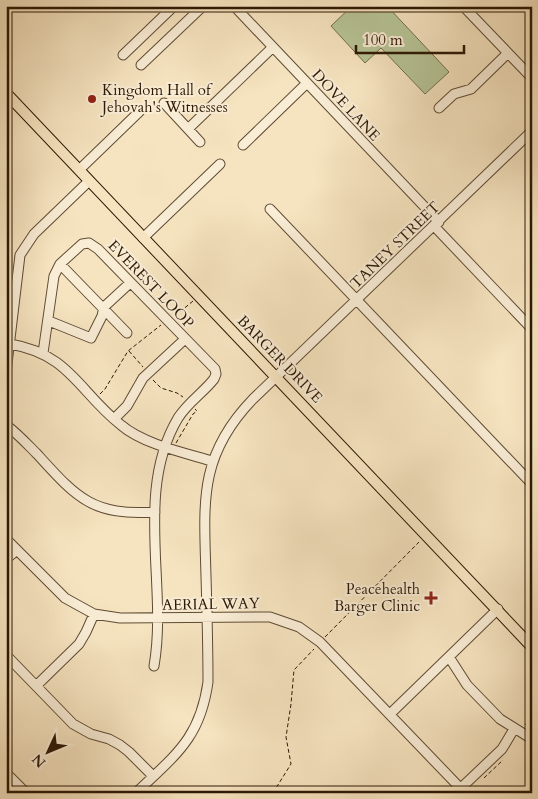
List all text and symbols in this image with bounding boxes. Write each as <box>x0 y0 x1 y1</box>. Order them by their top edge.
scale bar <box>356 22 463 54</box>
text: 100 m <box>363 30 403 50</box>
street label: DOVE LANE <box>308 65 384 145</box>
place label: Kingdom Hall of Jehovah's Witnesses <box>100 80 228 117</box>
marker: Kingdom Hall of Jehovah's Witnesses <box>86 93 98 105</box>
street label: TANEY STREET <box>346 197 444 293</box>
street label: EVEREST LOOP <box>104 235 198 333</box>
street label: BARGER DRIVE <box>233 311 327 407</box>
place label: Peacehealth Barger Clinic <box>334 579 421 616</box>
marker: Peacehealth Barger Clinic <box>424 591 438 605</box>
street label: AERIAL WAY <box>162 593 261 615</box>
north arrow <box>22 726 72 776</box>
text: N <box>28 750 50 772</box>

